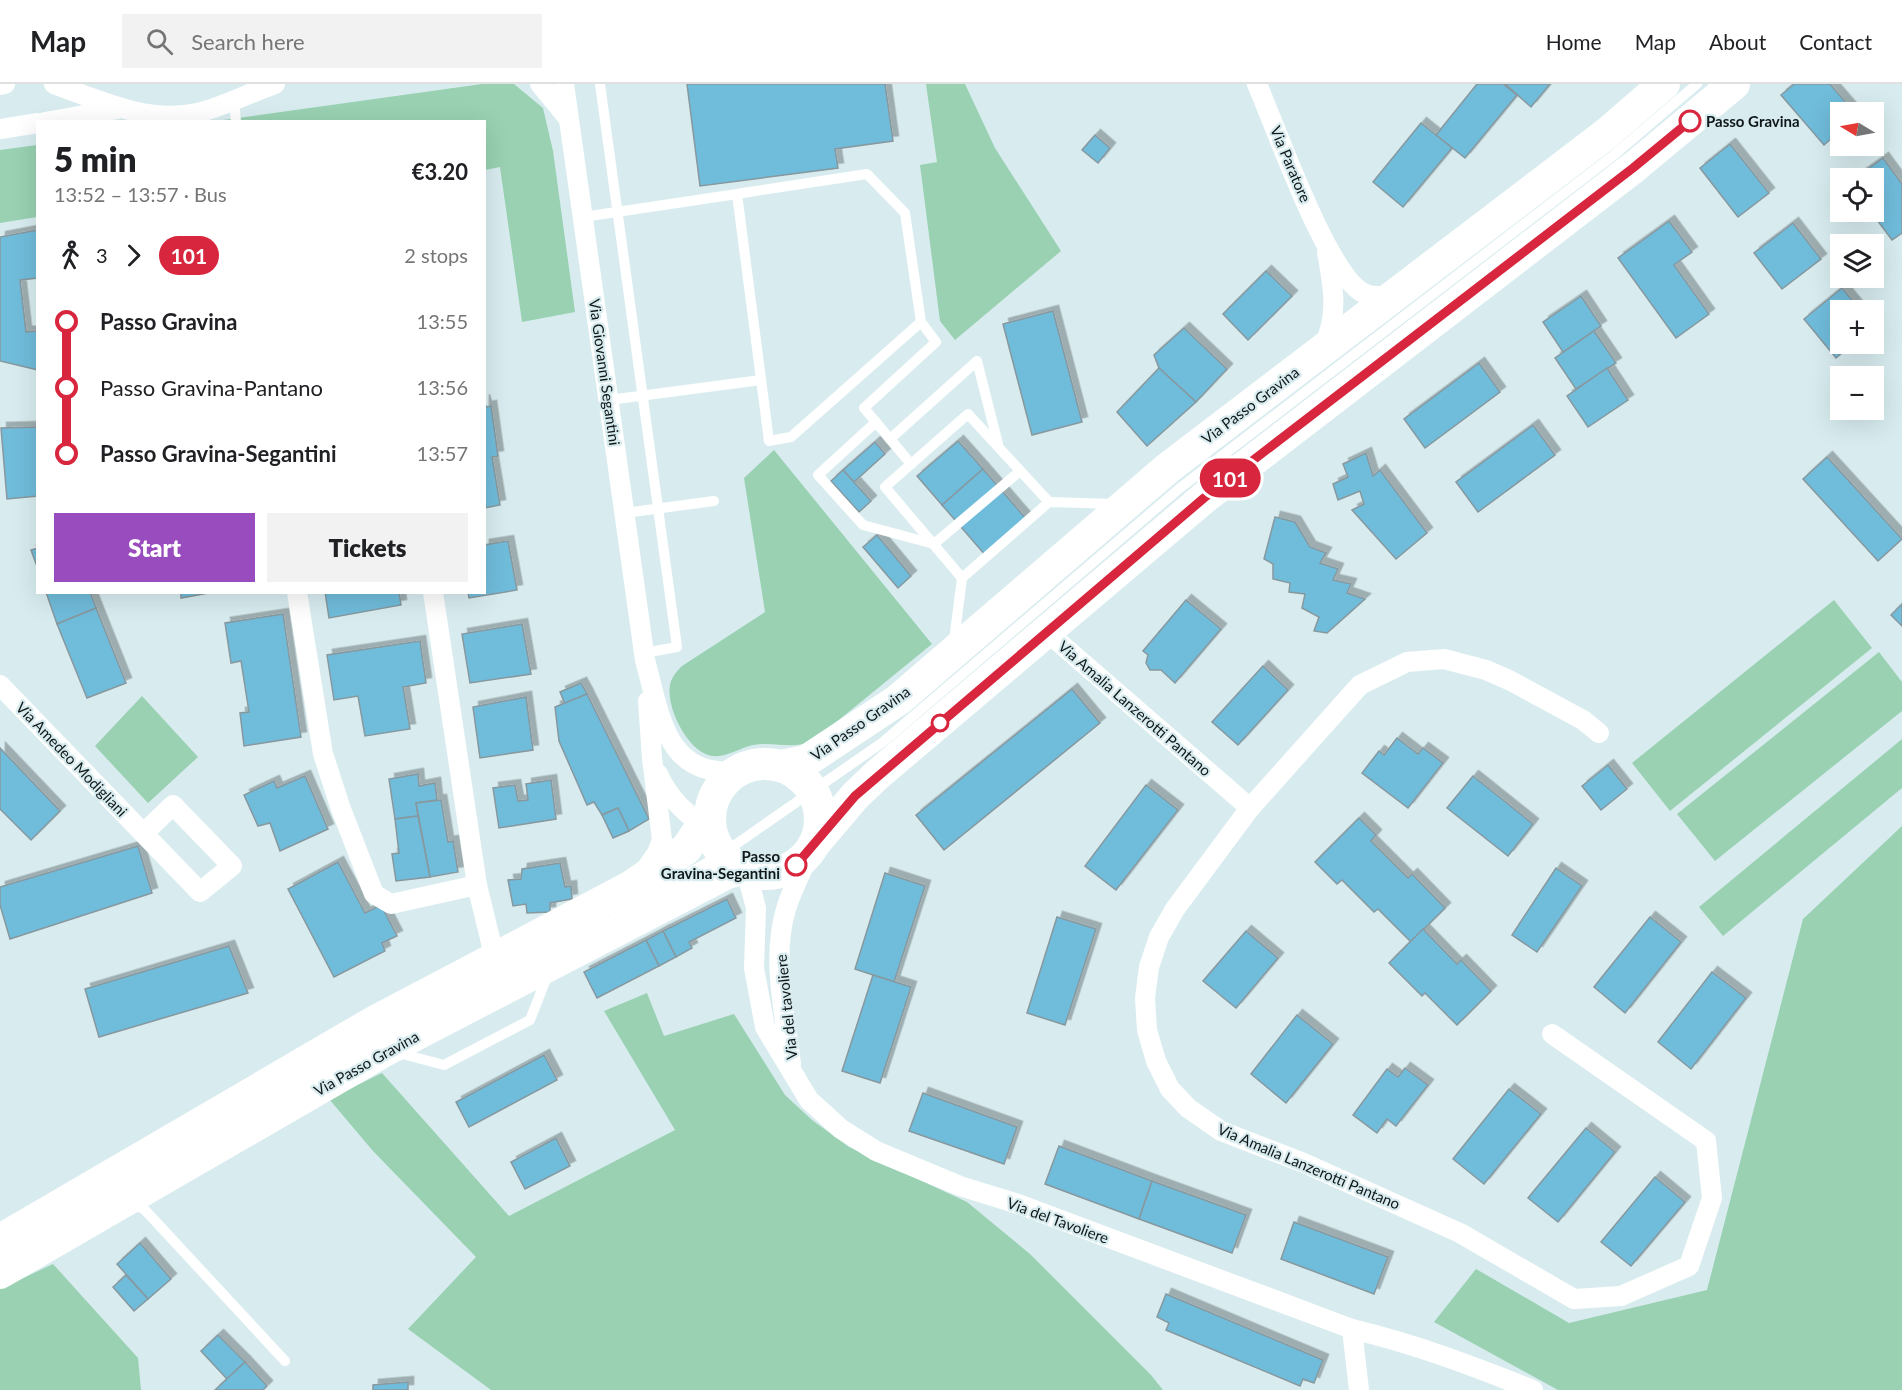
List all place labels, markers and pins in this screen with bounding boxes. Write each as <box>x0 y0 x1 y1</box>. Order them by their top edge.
marker: Passo Gravina <box>1679 110 1701 132</box>
place label: Passo Gravina <box>1706 112 1800 130</box>
unlabelled marker <box>931 714 949 732</box>
place label: Passo Gravina-Segantini <box>661 847 780 882</box>
marker: Passo Gravina-Segantini <box>785 854 807 876</box>

